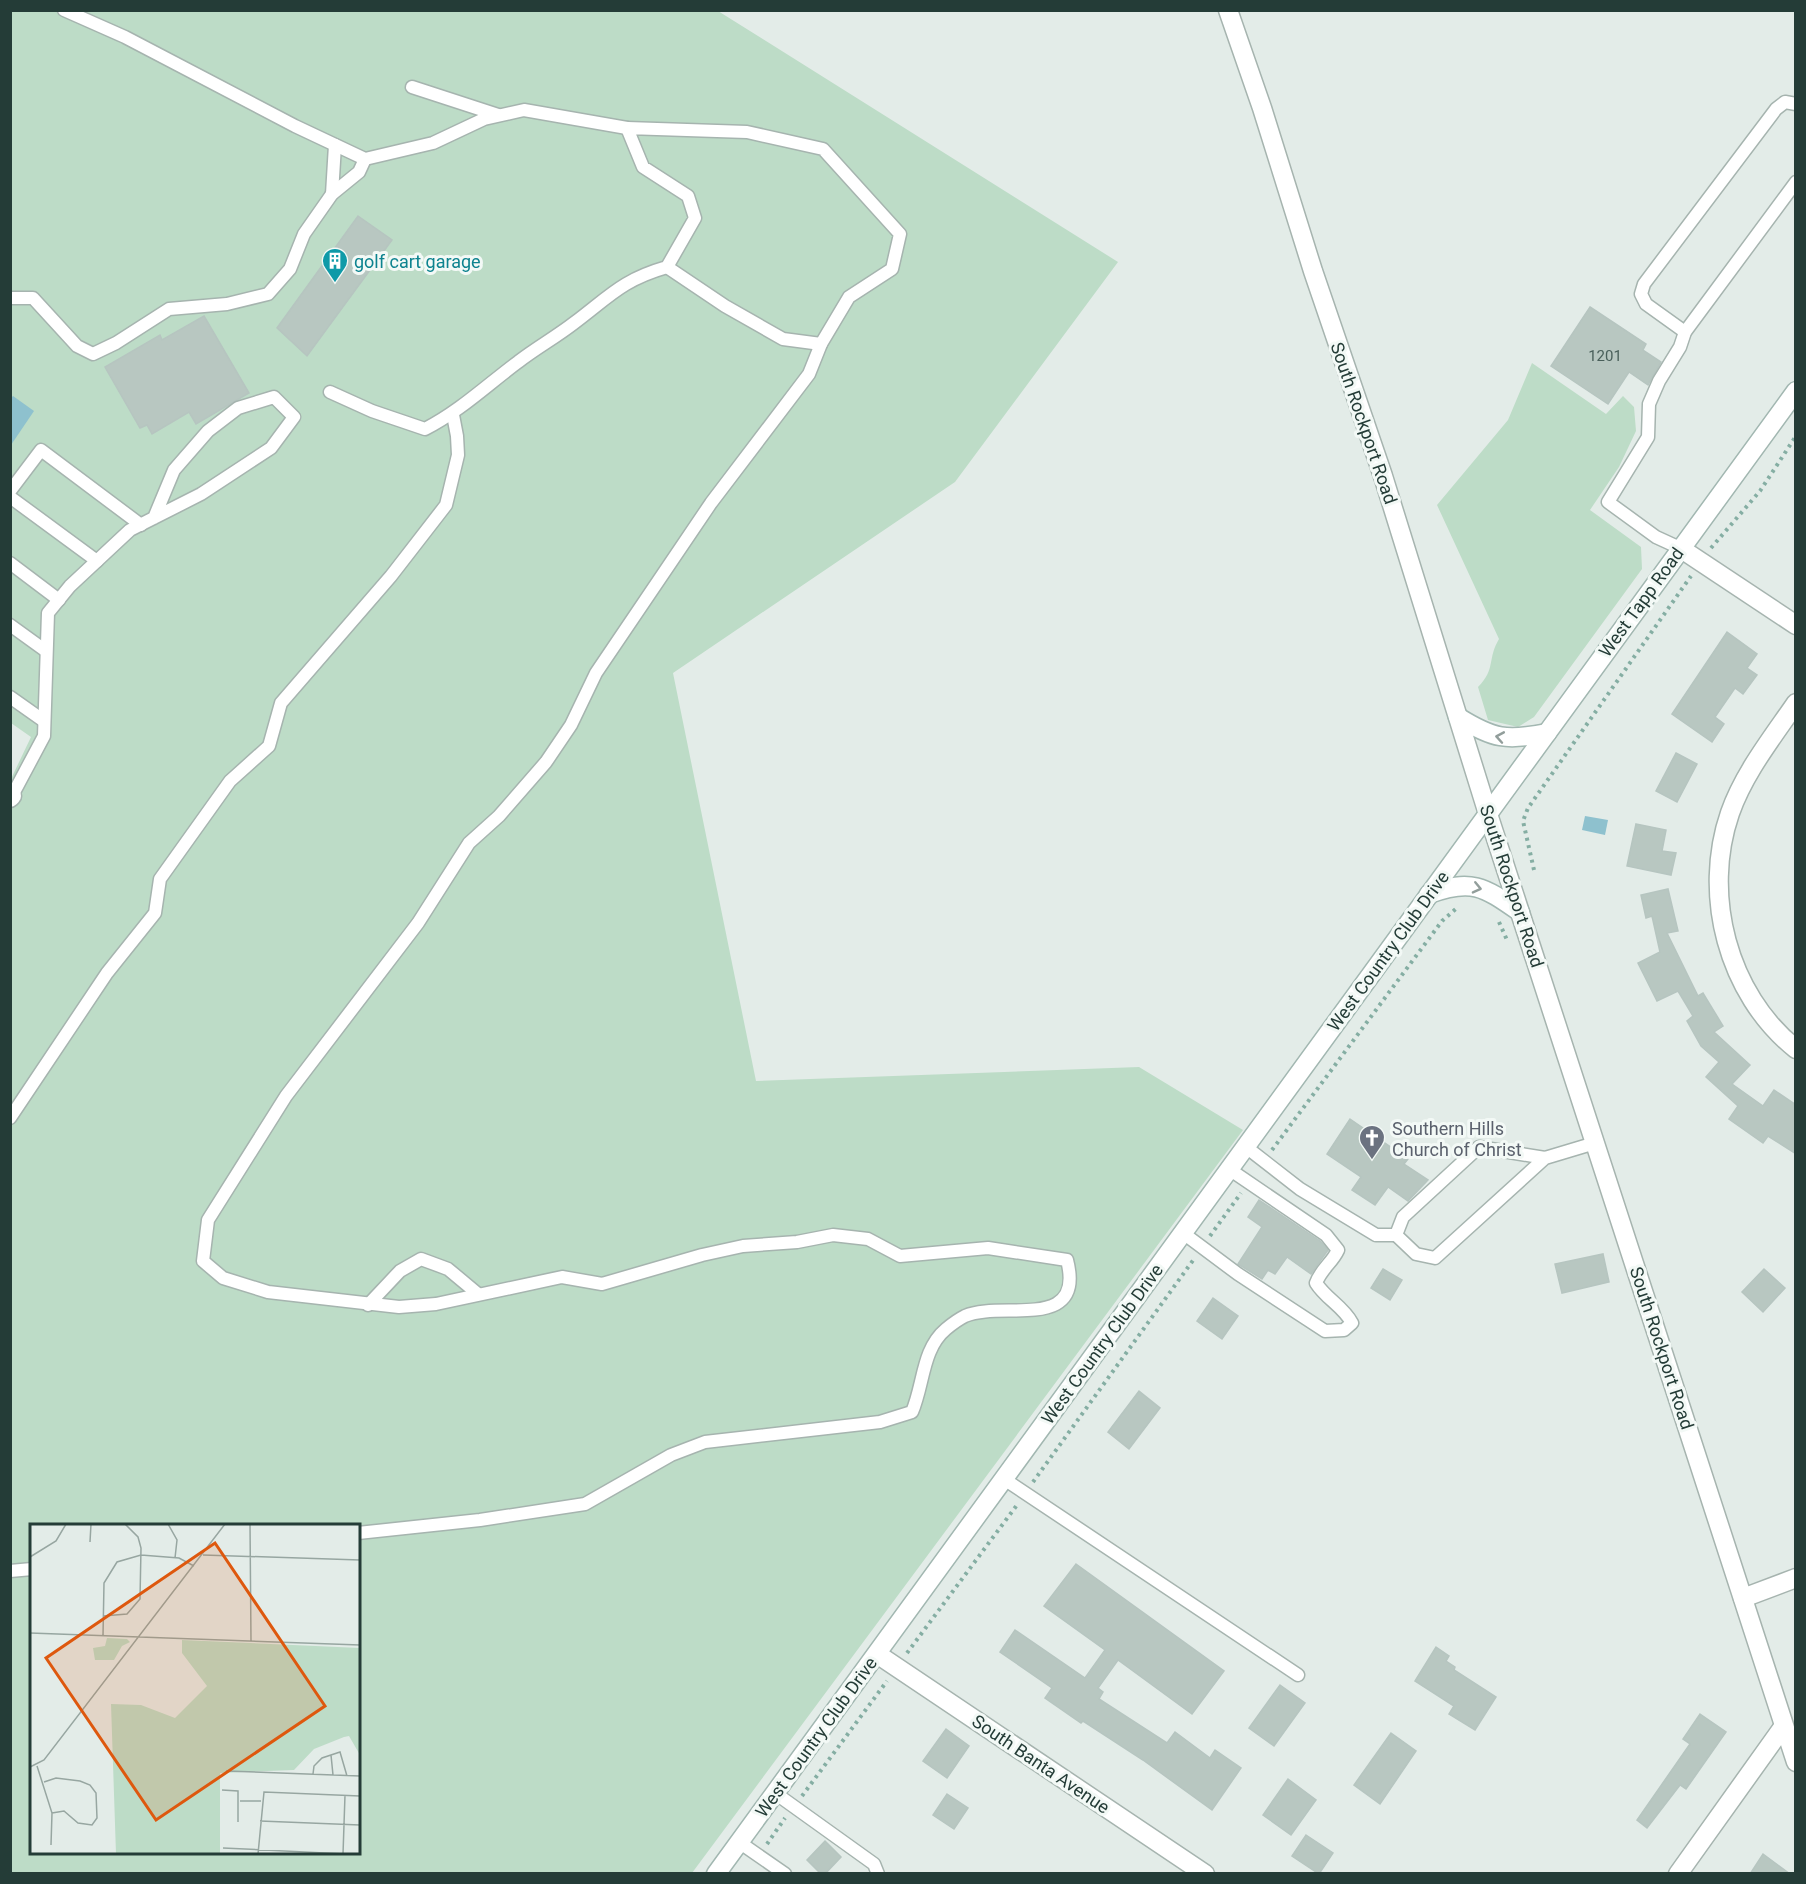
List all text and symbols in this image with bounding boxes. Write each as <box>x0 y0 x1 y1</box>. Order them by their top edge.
building icon: golf cart garage <box>320 246 350 284</box>
place label: golf cart garage <box>354 251 481 272</box>
street label: South Rockport Road <box>1326 339 1402 507</box>
house number: 1201 <box>1588 347 1622 365</box>
street label: West Tapp Road <box>1594 543 1688 661</box>
one-way arrow <box>1496 731 1506 744</box>
street label: South Rockport Road <box>1476 802 1548 970</box>
street label: West Country Club Drive <box>1323 867 1453 1035</box>
one-way arrow <box>1472 880 1482 893</box>
place label: Southern Hills Church of Christ <box>1392 1118 1522 1160</box>
church icon: Southern Hills Church of Christ <box>1357 1123 1387 1161</box>
street label: West Country Club Drive <box>1037 1260 1167 1428</box>
street label: South Rockport Road <box>1626 1264 1698 1432</box>
inset map <box>30 1524 360 1854</box>
street label: West Country Club Drive <box>751 1653 881 1821</box>
street label: South Banta Avenue <box>968 1710 1114 1818</box>

